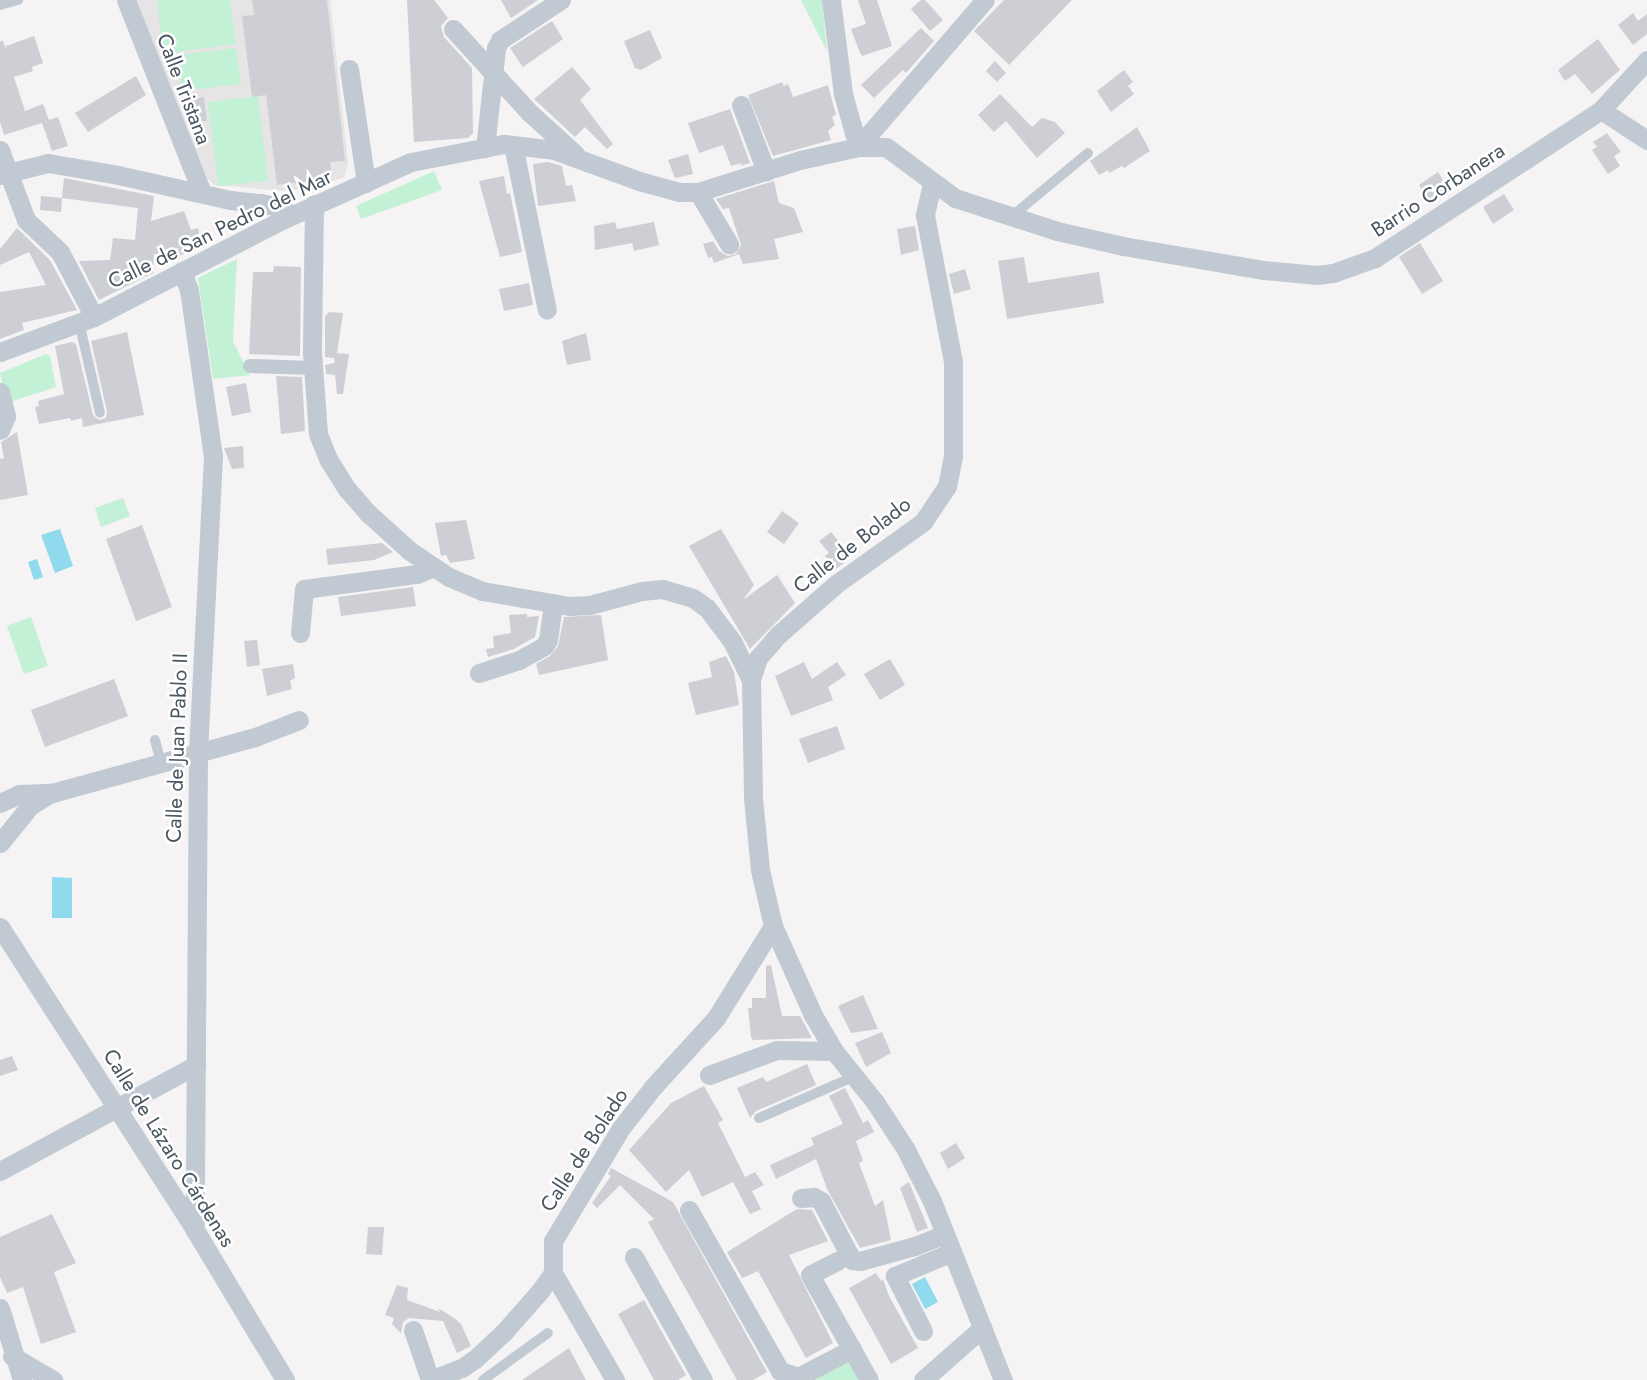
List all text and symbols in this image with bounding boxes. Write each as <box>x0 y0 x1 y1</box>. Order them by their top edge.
street label: Calle Tristana <box>151 30 217 148</box>
street label: Barrio Corbanera <box>1367 138 1509 242</box>
street label: Calle de San Pedro del Mar <box>104 164 336 294</box>
street label: Calle de Bolado <box>788 491 916 599</box>
street label: Calle de Juan Pablo II <box>161 653 193 843</box>
street label: Calle de Lázaro Cárdenas <box>98 1044 240 1252</box>
street label: Calle de Bolado <box>535 1084 633 1216</box>

